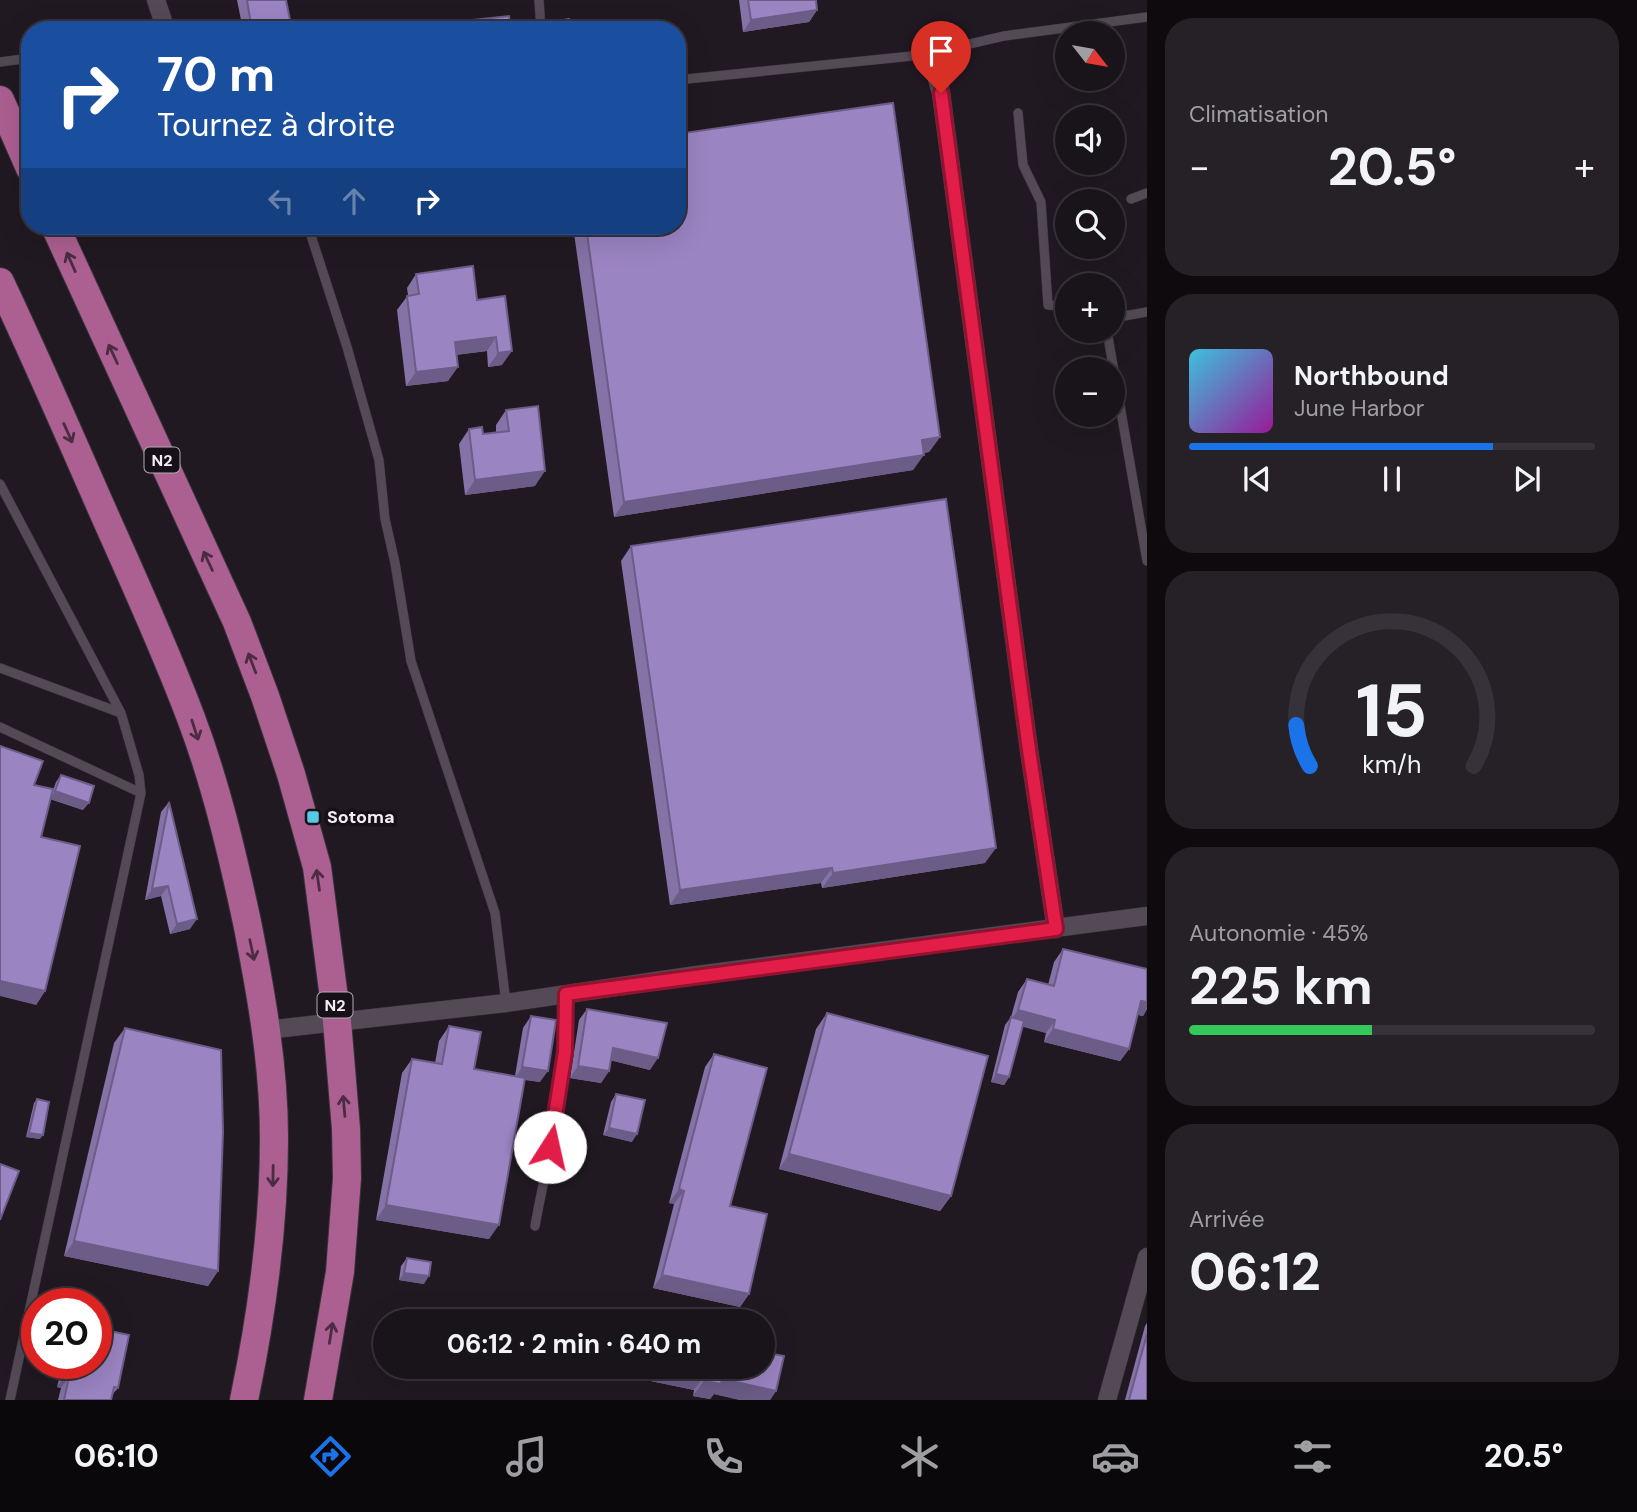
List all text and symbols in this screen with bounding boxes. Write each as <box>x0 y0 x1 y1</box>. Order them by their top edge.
pin <box>911 21 971 93</box>
north arrow <box>1055 21 1125 91</box>
map controls <box>1055 21 1125 427</box>
icon: arrive <box>922 32 960 70</box>
text: 70 m <box>157 42 275 106</box>
icon: right <box>42 49 133 140</box>
text: Climatisation <box>1189 99 1328 129</box>
text: Tournez à droite <box>157 104 395 146</box>
button: sound <box>1055 105 1125 175</box>
text: 20.5° <box>1328 133 1456 201</box>
text: − <box>1189 142 1210 192</box>
text: + <box>1574 142 1595 192</box>
icon: left <box>262 182 300 220</box>
icon: ahead <box>335 182 373 220</box>
icon: right <box>408 182 446 220</box>
button: search <box>1055 189 1125 259</box>
one-way arrow <box>64 252 77 273</box>
button: + <box>1055 273 1125 343</box>
one-way arrow <box>105 344 119 365</box>
button: − <box>1055 357 1125 427</box>
text: Northbound <box>1294 359 1449 393</box>
text: June Harbor <box>1294 393 1424 423</box>
one-way arrow <box>62 422 75 443</box>
road number: N2 <box>144 447 180 472</box>
icon: previous <box>1238 460 1276 498</box>
icon: pause <box>1373 460 1411 498</box>
icon: next <box>1508 460 1546 498</box>
one-way arrow <box>201 550 214 572</box>
one-way arrow <box>245 653 258 675</box>
text: 15 <box>1356 664 1428 759</box>
one-way arrow <box>190 718 202 740</box>
text: km/h <box>1362 748 1422 781</box>
place label: Sotoma <box>327 805 395 829</box>
marker: Sotoma <box>305 809 321 825</box>
one-way arrow <box>312 870 325 892</box>
text: Autonomie · 45% <box>1189 918 1368 948</box>
one-way arrow <box>246 938 260 961</box>
text: 225 km <box>1189 952 1373 1020</box>
road number: N2 <box>318 993 352 1018</box>
one-way arrow <box>337 1096 350 1118</box>
position arrow <box>513 1110 587 1184</box>
one-way arrow <box>266 1164 280 1187</box>
text: Arrivée <box>1189 1204 1265 1234</box>
text: 06:12 <box>1189 1238 1321 1306</box>
speed limit sign: 20 <box>21 1288 112 1379</box>
one-way arrow <box>325 1322 338 1345</box>
text: 06:12 · 2 min · 640 m <box>447 1327 701 1361</box>
icon: directions <box>306 1432 355 1481</box>
icon: music <box>502 1432 551 1481</box>
icon: phone <box>699 1432 748 1481</box>
icon: climate <box>895 1432 944 1481</box>
icon: car <box>1091 1432 1140 1481</box>
icon: filters <box>1288 1432 1337 1481</box>
text: 06:10 <box>74 1435 159 1477</box>
text: 20.5° <box>1484 1435 1563 1477</box>

